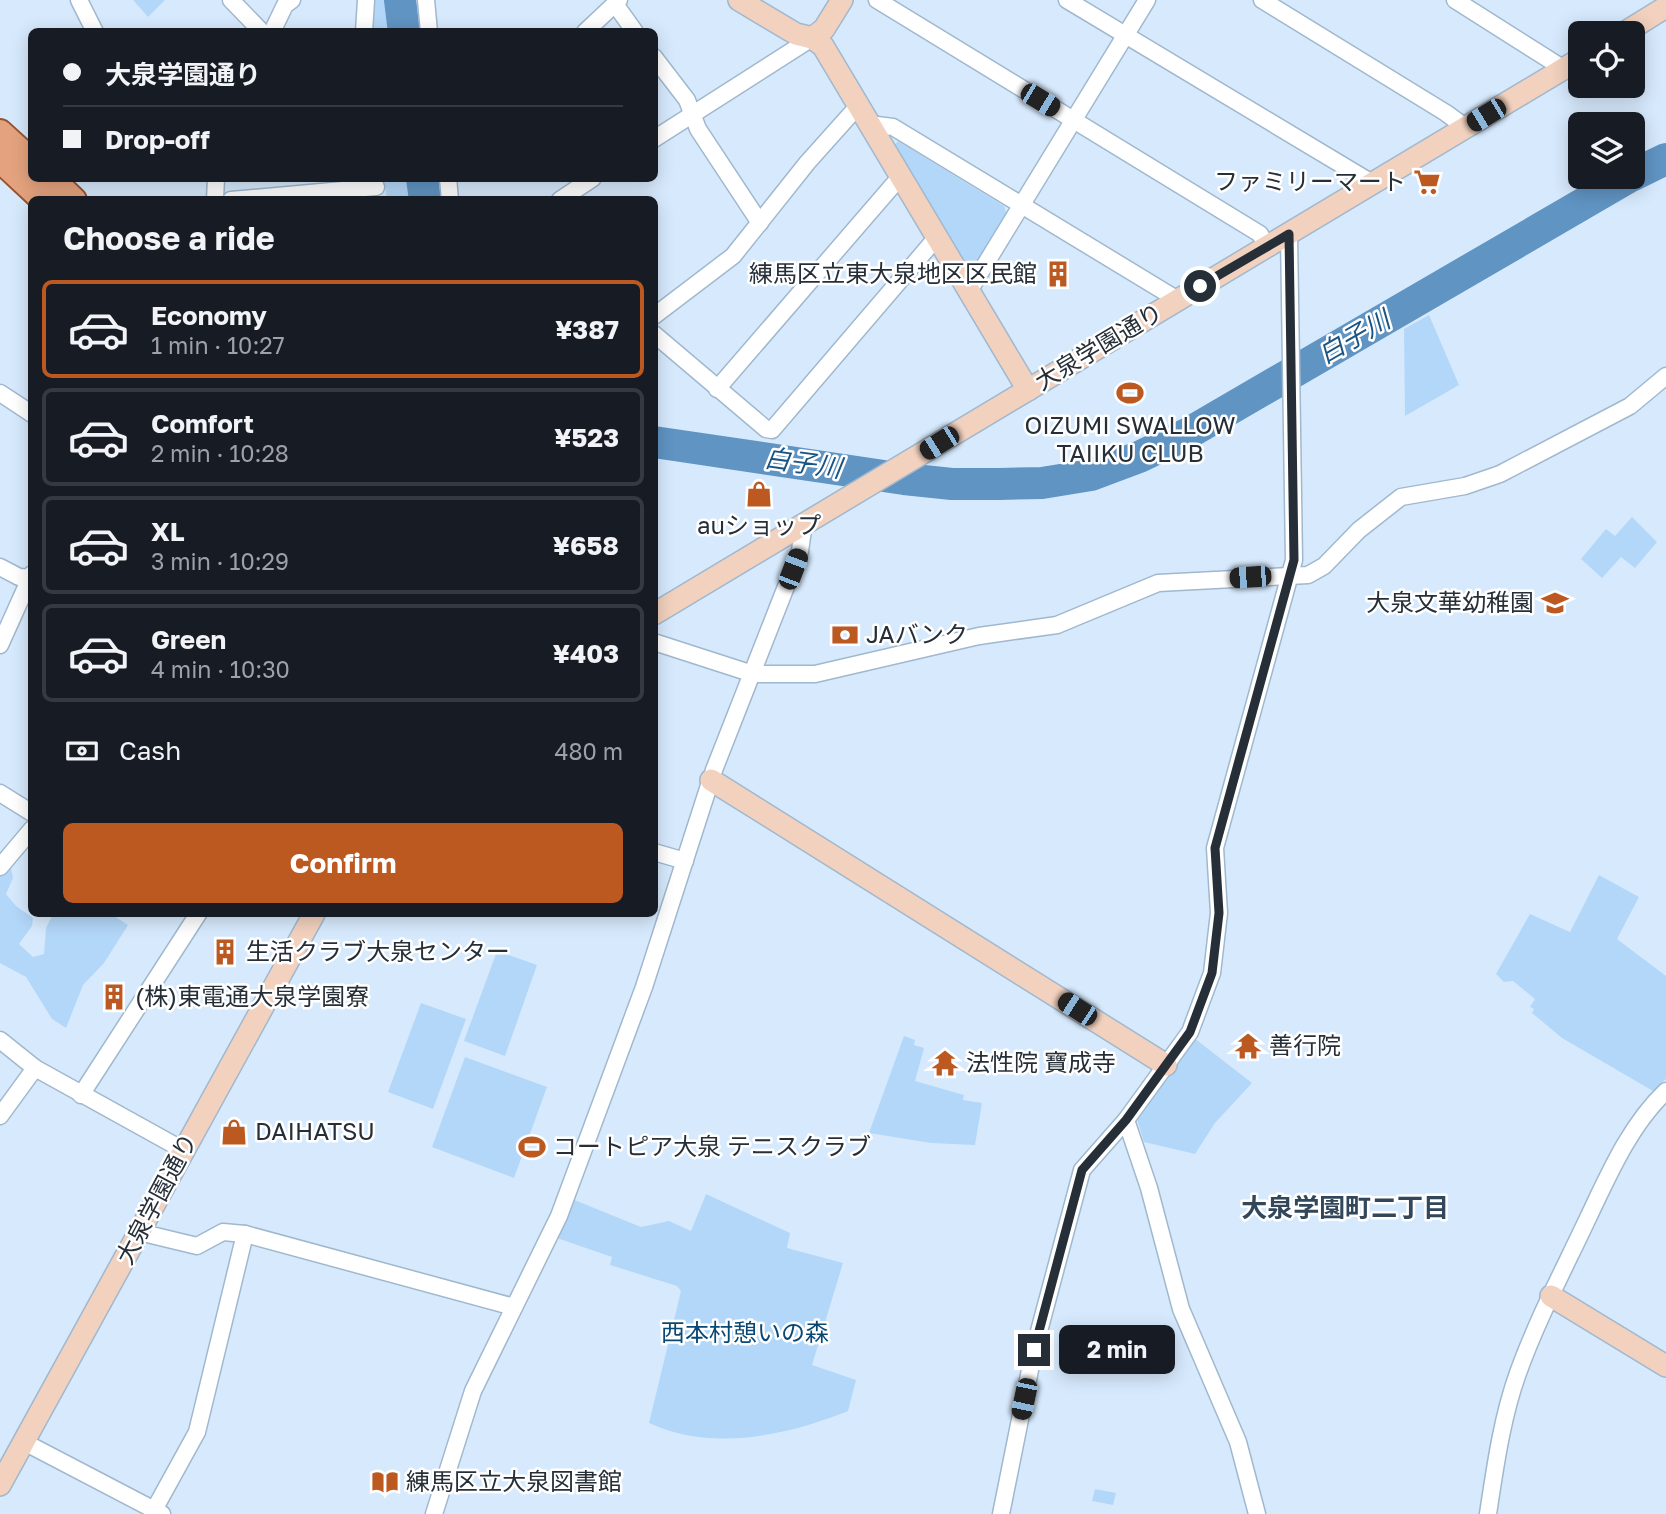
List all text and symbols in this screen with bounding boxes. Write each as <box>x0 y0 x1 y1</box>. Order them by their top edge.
map controls <box>1568 21 1645 189</box>
button: locate <box>1568 21 1645 98</box>
text: 大泉学園通り <box>105 59 261 90</box>
car <box>1017 80 1064 120</box>
car <box>1463 95 1510 135</box>
button: layers <box>1568 112 1645 189</box>
text: Drop-off <box>105 124 210 155</box>
place label: ファミリーマート <box>1214 166 1406 195</box>
supermarket icon: ファミリーマート <box>1412 167 1442 197</box>
text: Choose a ride <box>63 219 275 257</box>
place label: 練馬区立東大泉地区区民館 <box>749 258 1037 287</box>
building icon: 練馬区立東大泉地区区民館 <box>1043 259 1073 289</box>
route start <box>1184 270 1216 302</box>
street label: 大泉学園通り <box>1029 296 1167 395</box>
icon: car <box>67 298 130 361</box>
text: Economy <box>151 300 267 331</box>
water label: 白子川 <box>1312 302 1398 369</box>
text: ¥387 <box>555 314 619 345</box>
text: 1 min · 10:27 <box>151 331 285 359</box>
sports icon: OIZUMI SWALLOW TAIIKU CLUB <box>1115 378 1145 408</box>
icon: car <box>67 406 130 469</box>
text: Comfort <box>151 408 254 439</box>
place label: OIZUMI SWALLOW TAIIKU CLUB <box>1024 410 1236 467</box>
text: ¥523 <box>554 422 619 453</box>
car <box>916 423 963 463</box>
text: 2 min · 10:28 <box>151 439 289 467</box>
water label: 白子川 <box>762 442 847 484</box>
shop icon: auショップ <box>744 479 774 509</box>
place label: auショップ <box>697 510 821 539</box>
icon: car <box>67 514 130 577</box>
text: XL <box>151 516 185 547</box>
text: ¥658 <box>553 530 619 561</box>
car <box>776 546 811 592</box>
text: 3 min · 10:29 <box>151 547 289 575</box>
car <box>1229 565 1272 589</box>
place label: 大泉文華幼稚園 <box>1366 587 1534 616</box>
school or university icon: 大泉文華幼稚園 <box>1540 588 1570 618</box>
place label: JAバンク <box>866 619 968 648</box>
bank icon: JAバンク <box>830 620 860 650</box>
icon: car <box>67 622 130 685</box>
text: Green <box>151 624 226 655</box>
text: ¥403 <box>553 638 619 669</box>
text: 4 min · 10:30 <box>151 655 290 683</box>
icon: cash <box>63 732 101 770</box>
text: Cash <box>119 735 181 766</box>
text: 480 m <box>555 737 623 765</box>
button: Confirm <box>63 823 623 903</box>
place label: 生活クラブ大泉センター <box>246 936 510 965</box>
building icon: 生活クラブ大泉センター <box>210 937 240 967</box>
place label: (株)東電通大泉学園寮 <box>135 981 369 1010</box>
building icon: (株)東電通大泉学園寮 <box>99 982 129 1012</box>
car <box>1054 989 1101 1029</box>
place label: 善行院 <box>1269 1030 1341 1059</box>
temple icon: 善行院 <box>1233 1031 1263 1061</box>
place label: 法性院 寶成寺 <box>966 1047 1116 1076</box>
temple icon: 法性院 寶成寺 <box>930 1048 960 1078</box>
place label: DAIHATSU <box>255 1116 375 1145</box>
shop icon: DAIHATSU <box>219 1117 249 1147</box>
street label: 大泉学園通り <box>109 1128 202 1269</box>
place label: コートピア大泉 テニスクラブ <box>553 1131 871 1160</box>
sports icon: コートピア大泉 テニスクラブ <box>517 1132 547 1162</box>
district label: 大泉学園町二丁目 <box>1241 1192 1449 1223</box>
park label: 西本村憩いの森 <box>661 1317 829 1346</box>
callout: 2 min <box>1058 1326 1174 1374</box>
route end <box>1018 1334 1050 1366</box>
text: 2 min <box>1087 1335 1147 1363</box>
car <box>1010 1376 1039 1422</box>
place label: 練馬区立大泉図書館 <box>406 1466 622 1495</box>
library icon: 練馬区立大泉図書館 <box>370 1467 400 1497</box>

